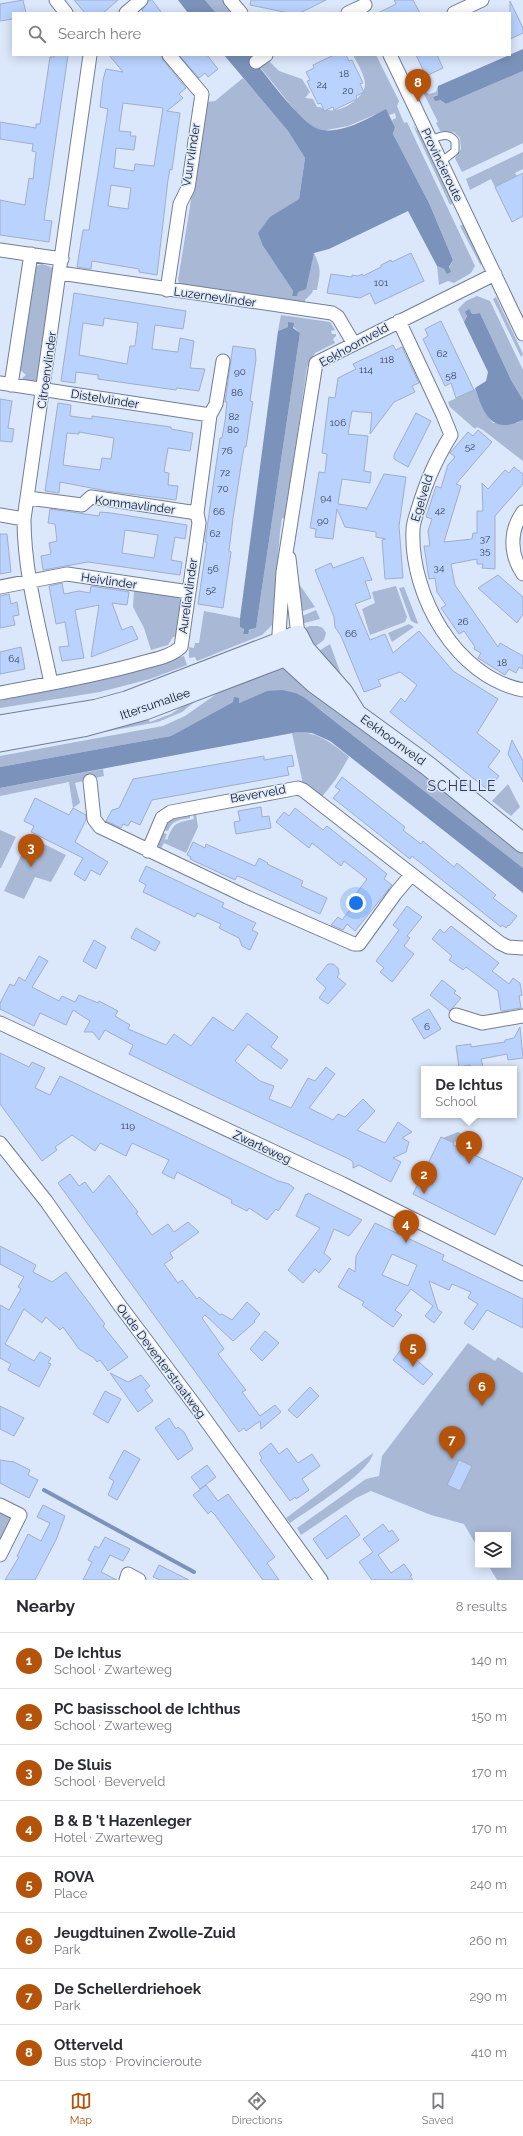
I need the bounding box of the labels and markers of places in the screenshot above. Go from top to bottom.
pin: 8 [405,69,431,102]
pin: 3 [18,834,44,867]
pin: 1 [456,1131,482,1164]
pin: 2 [411,1161,437,1194]
pin: 4 [393,1210,419,1243]
pin: 5 [400,1334,426,1367]
pin: 6 [469,1373,495,1406]
pin: 7 [439,1426,465,1459]

